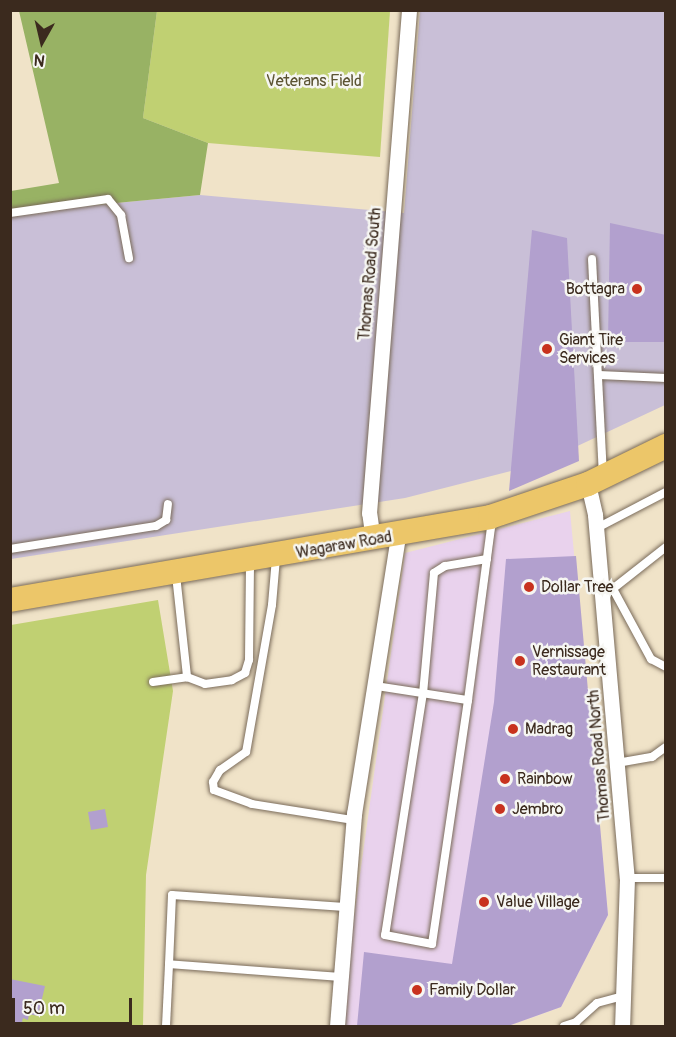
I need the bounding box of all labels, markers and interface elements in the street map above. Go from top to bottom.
north arrow [12,12,72,72]
text: N [33,49,46,70]
park label: Veterans Field [266,71,362,91]
street label: Thomas Road South [355,207,385,341]
place label: Bottagra [566,279,625,299]
marker: Bottagra [630,282,644,296]
place label: Giant Tire Services [559,330,623,368]
marker: Giant Tire Services [540,342,554,356]
street label: Wagaraw Road [294,527,394,563]
place label: Dollar Tree [541,577,613,597]
marker: Dollar Tree [522,580,536,594]
place label: Vernissage Restaurant [532,642,606,680]
marker: Vernissage Restaurant [513,654,527,668]
street label: Thomas Road North [584,689,614,823]
place label: Madrag [525,719,573,739]
marker: Madrag [506,722,520,736]
place label: Rainbow [517,769,573,789]
marker: Rainbow [498,772,512,786]
place label: Jembro [512,799,563,819]
marker: Jembro [493,802,507,816]
place label: Value Village [496,892,580,912]
marker: Value Village [477,895,491,909]
place label: Family Dollar [429,980,516,1000]
marker: Family Dollar [410,983,424,997]
scale bar [15,986,135,1024]
text: 50 m [23,997,65,1020]

